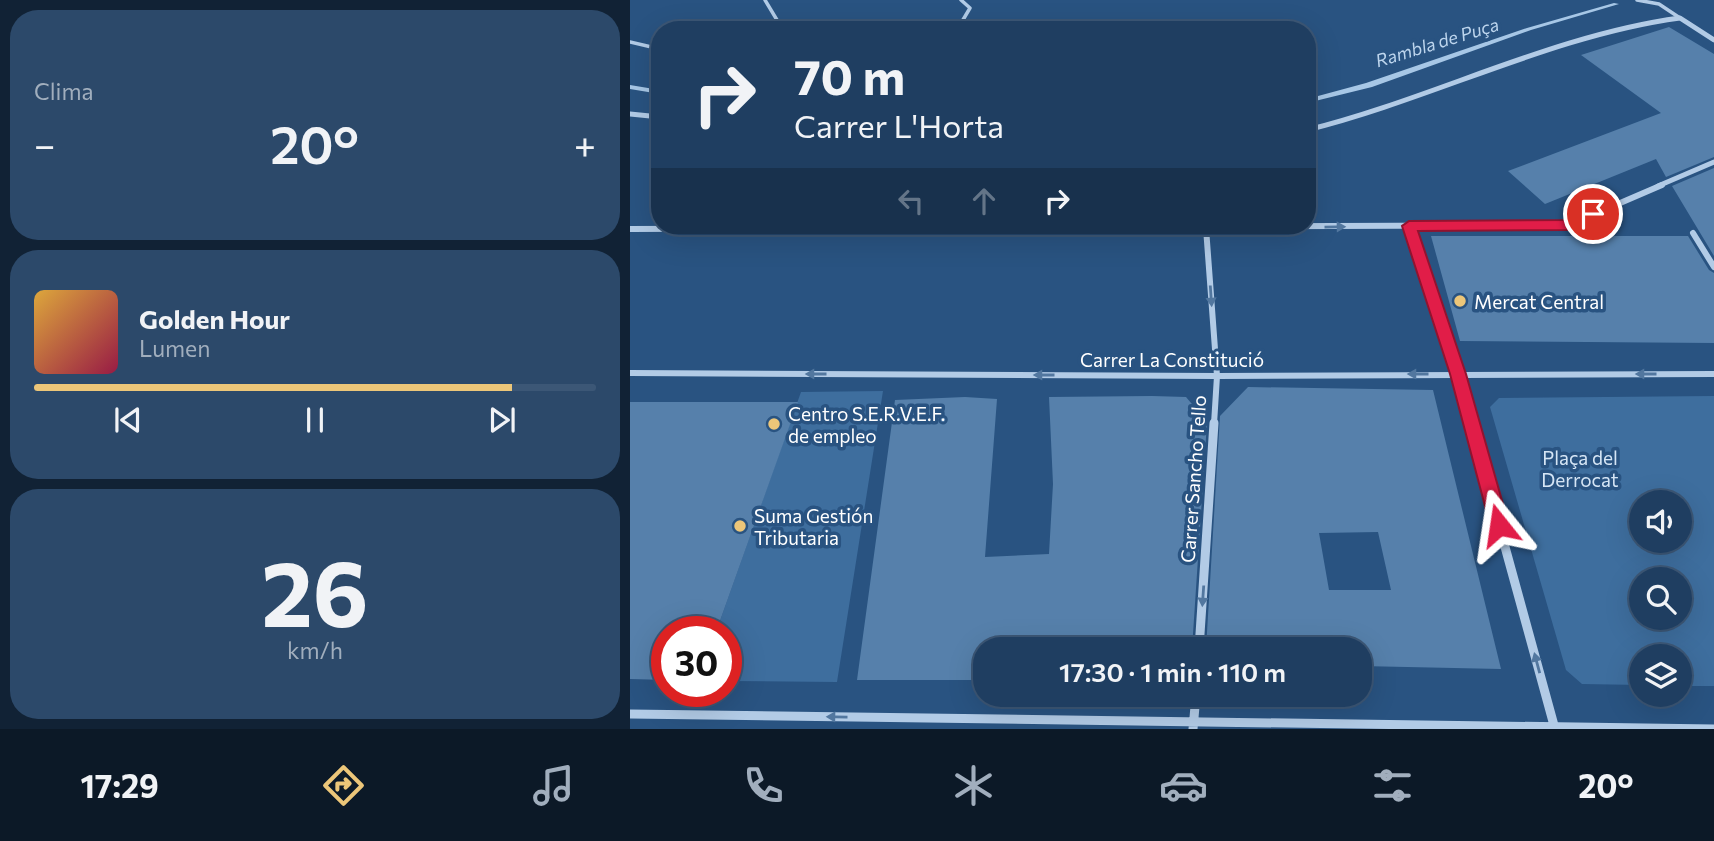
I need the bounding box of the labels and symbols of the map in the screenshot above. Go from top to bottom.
water label: Rambla de Puça [1372,13,1502,71]
pin [1563,184,1623,244]
one-way arrow [1324,221,1346,233]
one-way arrow [1206,285,1217,307]
place label: Mercat Central [1474,290,1604,313]
marker: Mercat Central [1452,293,1468,309]
street label: Carrer La Constitució [1080,348,1264,371]
one-way arrow [805,368,827,380]
one-way arrow [1407,368,1429,380]
one-way arrow [1635,368,1657,380]
one-way arrow [1033,369,1055,381]
street label: Carrer Sancho Tello [1176,394,1210,564]
place label: Centro S.E.R.V.E.F. de empleo [788,402,945,447]
marker: Centro S.E.R.V.E.F. de empleo [766,416,782,432]
park label: Plaça del Derrocat [1541,446,1619,491]
position arrow [1462,488,1536,562]
place label: Suma Gestión Tributaria [754,504,873,549]
marker: Suma Gestión Tributaria [732,518,748,534]
one-way arrow [1197,586,1208,608]
speed limit sign: 30 [651,616,742,707]
one-way arrow [1531,652,1542,674]
one-way arrow [826,711,848,722]

